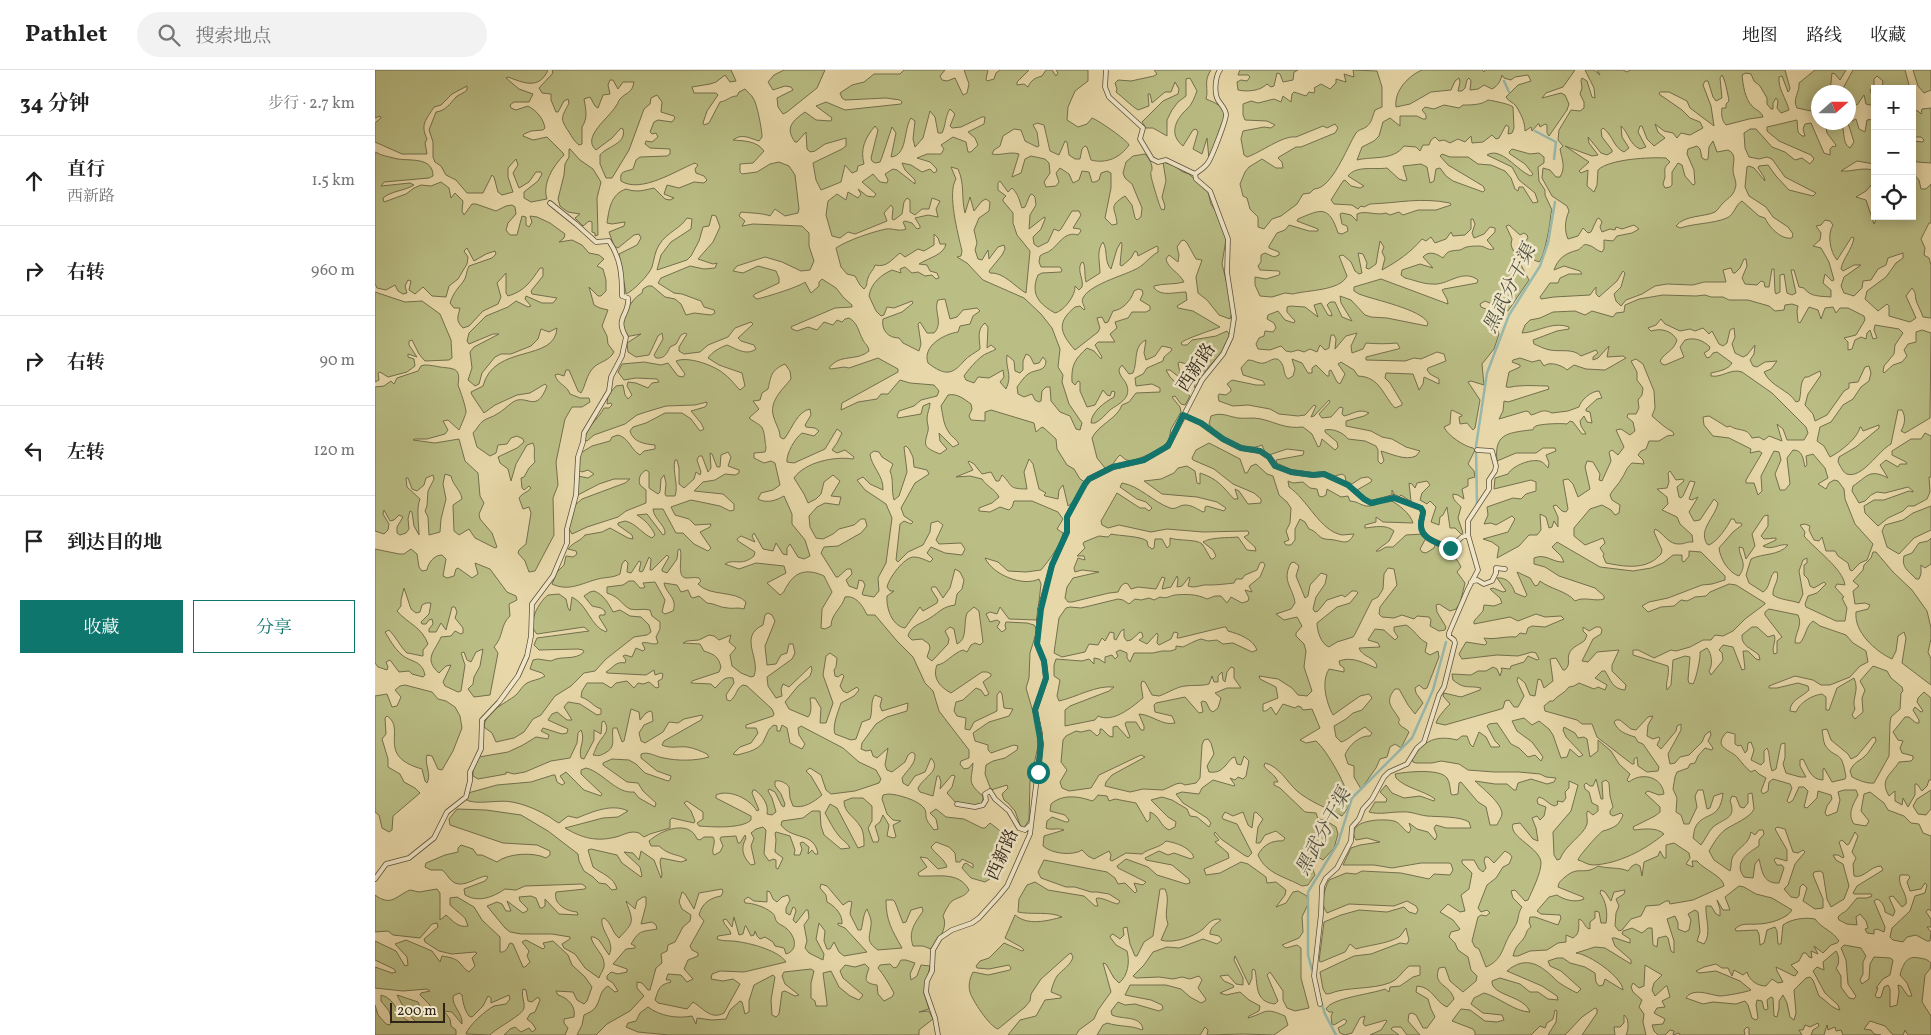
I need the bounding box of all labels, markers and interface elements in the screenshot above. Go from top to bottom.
search box [137,12,487,57]
text: Pathlet [25,18,107,52]
icon: search [155,21,183,49]
text: 搜索地点 [195,24,271,50]
text: 地图 [1742,24,1778,49]
text: 路线 [1806,24,1842,49]
text: 收藏 [1870,24,1906,49]
north arrow [1811,85,1856,130]
map controls [1871,85,1916,220]
button: + [1871,85,1916,130]
text: 34 分钟 [20,90,90,119]
text: 步行 · 2.7 km [268,93,355,115]
button: − [1871,130,1916,175]
text: 直行 [67,157,105,183]
icon: ahead [20,167,48,195]
text: 1.5 km [312,170,355,192]
button: locate [1871,175,1916,220]
text: 西新路 [67,186,115,208]
water label: 黑武分干渠 [1477,238,1544,337]
icon: right [20,257,48,285]
text: 右转 [67,260,105,286]
text: 960 m [311,260,355,282]
street label: 西新路 [1172,339,1222,397]
icon: right [20,347,48,375]
text: 右转 [67,350,105,376]
text: 90 m [319,350,355,372]
icon: left [20,437,48,465]
text: 左转 [67,440,105,466]
text: 120 m [313,440,355,462]
icon: arrive [20,527,48,555]
text: 到达目的地 [67,530,162,556]
route end [1439,537,1462,560]
button: 收藏 [20,600,183,653]
button: 分享 [193,600,355,653]
route start [1027,761,1050,784]
water label: 黑武分干渠 [1290,781,1359,880]
street label: 西新路 [981,825,1025,885]
scale bar [390,1000,445,1023]
text: 200 m [397,1002,437,1021]

